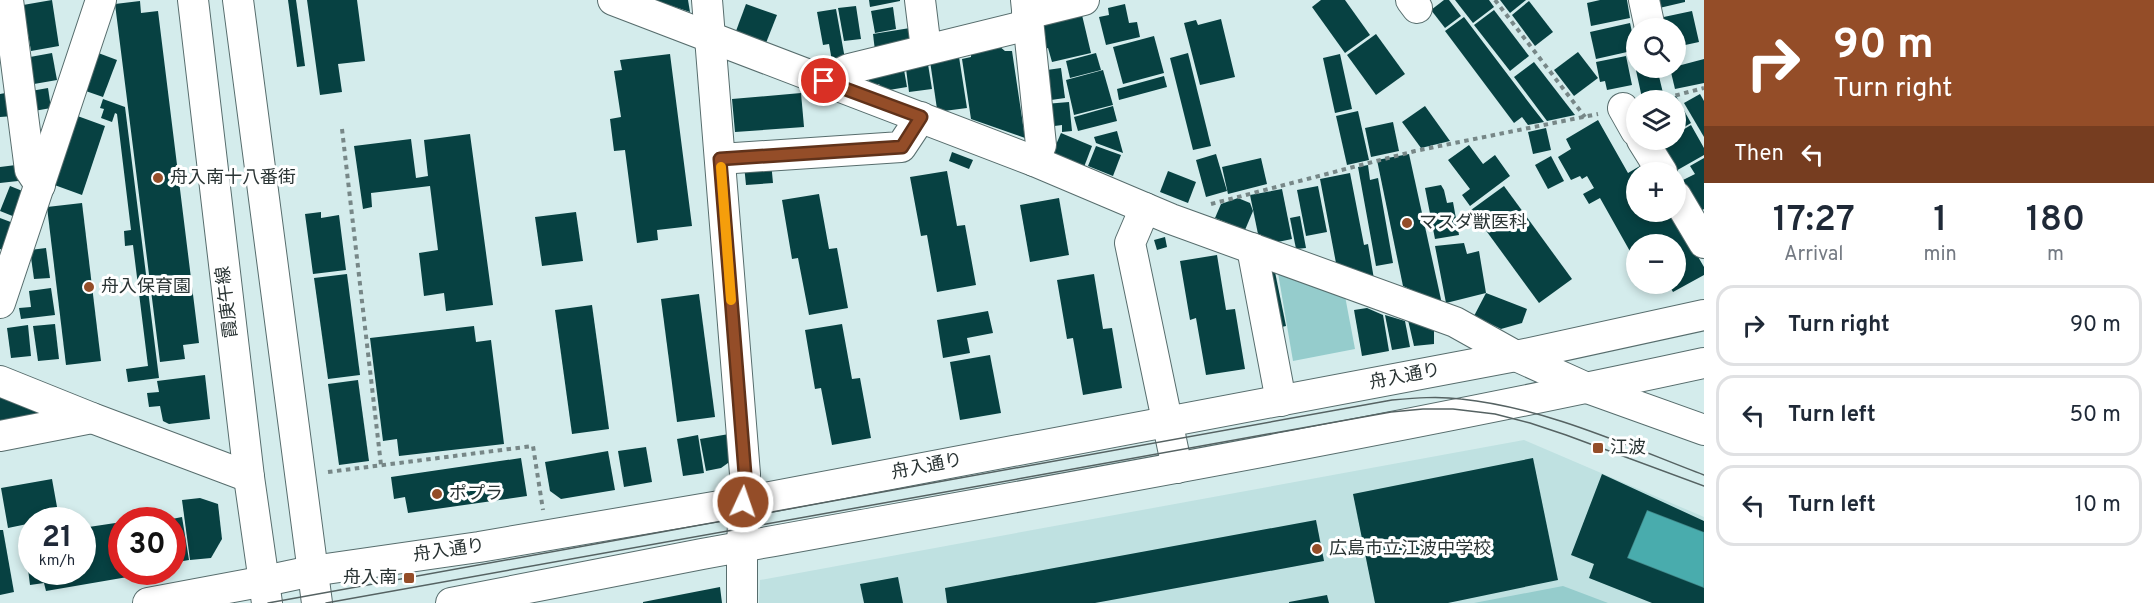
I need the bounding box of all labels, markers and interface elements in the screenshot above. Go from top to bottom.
map controls [1626,18,1686,294]
button: search [1626,18,1686,78]
text: 90 m [1833,20,1934,73]
icon: right [1734,24,1812,102]
pin [798,55,849,106]
icon: arrive [807,64,840,97]
text: Turn right [1833,72,1952,106]
button: layers [1626,90,1686,150]
icon: left [1796,138,1829,171]
text: Then [1734,141,1784,168]
button: + [1626,162,1686,222]
place label: 舟入南十八番街 [170,167,296,190]
marker: 舟入南十八番街 [151,171,165,185]
text: 17:27 [1773,198,1855,244]
text: 1 [1933,198,1947,244]
text: 180 [2026,198,2085,244]
place label: マスダ獣医科 [1419,212,1527,235]
marker: マスダ獣医科 [1400,216,1414,230]
button: − [1626,234,1686,294]
text: Arrival [1784,242,1844,268]
text: min [1924,242,1957,268]
text: m [2047,242,2064,268]
street label: 霞庚午線 [212,265,244,339]
place label: 舟入保育園 [101,276,191,299]
marker: 舟入保育園 [82,280,96,294]
icon: right [1737,309,1770,342]
text: Turn right [1788,312,1890,339]
text: 90 m [2070,312,2121,339]
street label: 舟入通り [1367,359,1443,395]
icon: left [1737,399,1770,432]
text: Turn left [1788,402,1876,429]
text: 50 m [2069,402,2121,429]
place label: 江波 [1610,437,1646,460]
marker: 江波 [1591,441,1605,455]
street label: 舟入通り [889,449,965,485]
position arrow [711,470,775,534]
place label: ポプラ [449,483,503,506]
marker: ポプラ [430,487,444,501]
icon: left [1737,489,1770,522]
text: Turn left [1788,492,1876,519]
text: 10 m [2075,492,2121,519]
speed limit sign: 30 [108,507,186,585]
text: 21 [42,520,72,557]
street label: 舟入通り [412,535,486,567]
place label: 広島市立江波中学校 [1329,538,1491,561]
marker: 広島市立江波中学校 [1310,542,1324,556]
text: km/h [39,552,75,571]
place label: 舟入南 [343,567,397,590]
marker: 舟入南 [402,571,416,585]

